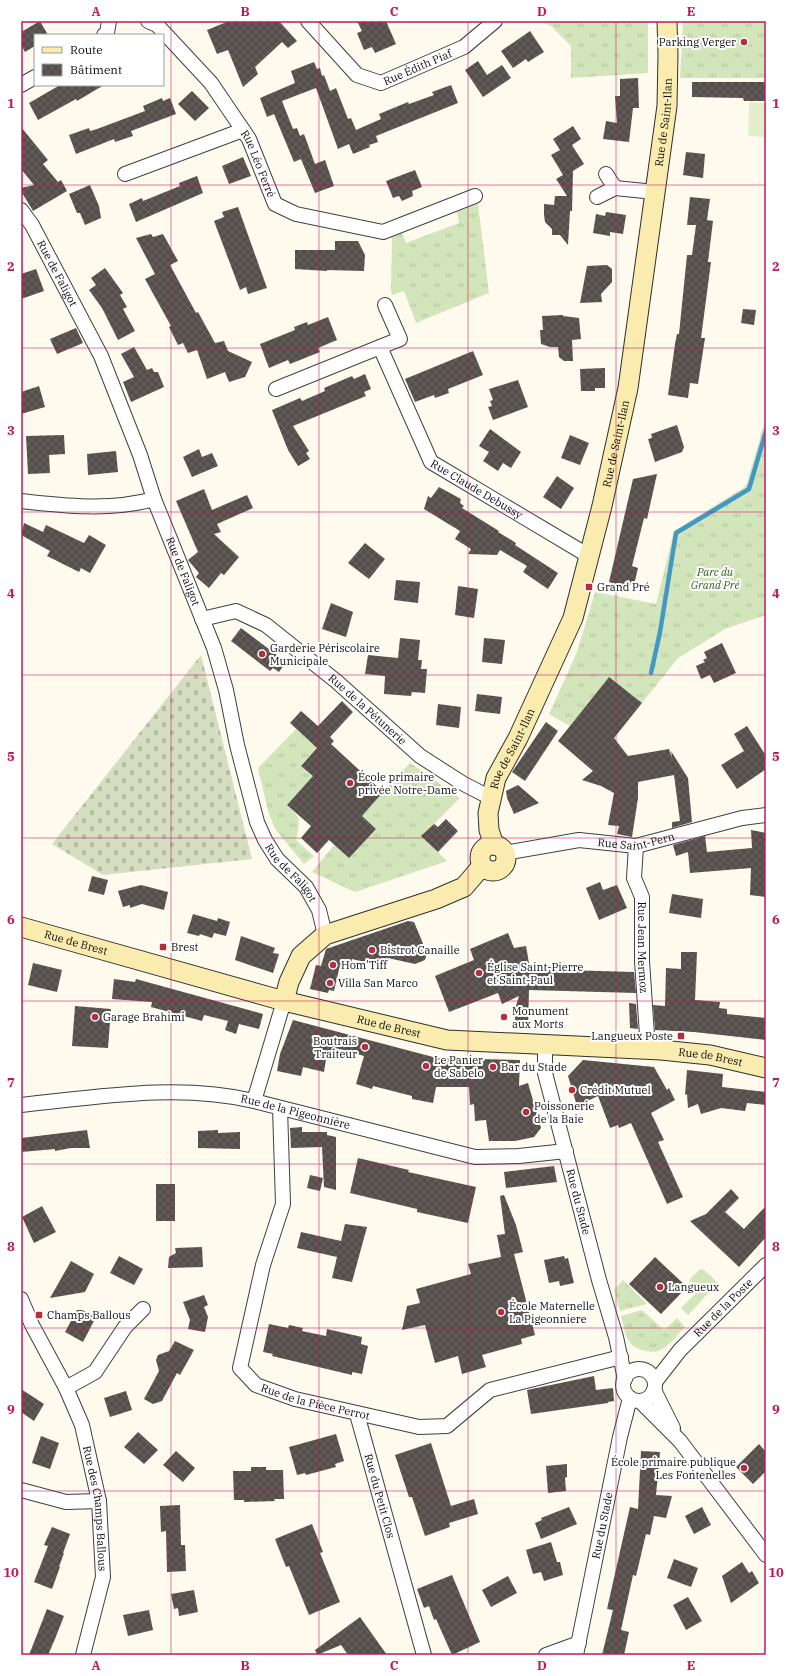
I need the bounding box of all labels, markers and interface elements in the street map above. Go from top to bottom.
text: A [91,3,101,20]
text: B [240,3,250,20]
text: C [390,3,399,20]
text: D [537,3,547,20]
text: E [687,3,695,20]
legend [34,34,164,86]
place label: Parking Verger [659,35,736,49]
marker: Parking Verger [739,37,749,47]
text: Route [70,42,103,57]
street label: Rue Édith Piaf [381,46,455,88]
text: Bâtiment [70,62,122,77]
street label: Rue de Saint-Ilan [652,78,675,167]
text: 1 [7,95,15,112]
text: 1 [772,95,780,112]
street label: Rue Léo Ferré [238,127,279,199]
street label: Rue de Faligot [34,238,81,309]
text: 2 [7,258,15,275]
text: 2 [772,258,780,275]
street label: Rue de Saint-Ilan [599,399,632,489]
text: 3 [7,422,15,439]
text: 3 [772,422,780,439]
street label: Rue Claude Debussy [428,456,525,522]
street label: Rue de Faligot [163,535,203,608]
park label: Parc du Grand Pré [691,565,740,592]
place label: Grand Pré [597,580,650,594]
marker: Grand Pré [584,582,594,592]
text: 4 [7,585,15,602]
text: 4 [772,585,780,602]
place label: Garderie Périscolaire Municipale [270,641,380,668]
marker: Garderie Périscolaire Municipale [257,649,267,659]
street label: Rue de la Pétunerie [326,671,410,748]
street label: Rue de Saint-Ilan [487,706,538,790]
text: 5 [7,748,15,765]
text: 5 [772,748,780,765]
place label: École primaire privée Notre-Dame [358,770,457,797]
marker: École primaire privée Notre-Dame [345,778,355,788]
street label: Rue Saint-Pern [597,829,676,853]
street label: Rue de Faligot [262,841,320,904]
street label: Rue Jean Mermoz [635,901,651,994]
text: 6 [7,911,15,928]
text: 6 [772,911,780,928]
street label: Rue de Brest [43,927,109,958]
place label: Brest [171,940,198,954]
marker: Brest [158,942,168,952]
place label: Bistrot Canaille [380,943,460,957]
marker: Bistrot Canaille [367,945,377,955]
place label: Hom'Tiff [341,958,388,972]
marker: Hom'Tiff [328,960,338,970]
place label: Église Saint-Pierre et Saint-Paul [487,960,583,987]
marker: Église Saint-Pierre et Saint-Paul [474,968,484,978]
place label: Villa San Marco [338,976,418,990]
marker: Villa San Marco [325,978,335,988]
place label: Monument aux Morts [512,1004,569,1031]
place label: Garage Brahimi [103,1010,185,1024]
marker: Garage Brahimi [90,1012,100,1022]
street label: Rue de Brest [356,1012,422,1040]
marker: Monument aux Morts [499,1012,509,1022]
place label: Langueux Poste [591,1029,673,1043]
marker: Langueux Poste [676,1031,686,1041]
place label: Boutrais Traiteur [313,1034,357,1061]
marker: Boutrais Traiteur [360,1042,370,1052]
street label: Rue de Brest [678,1045,744,1069]
place label: Le Panier de Sabelo [434,1053,484,1080]
place label: Bar du Stade [501,1060,567,1074]
marker: Le Panier de Sabelo [421,1061,431,1071]
marker: Bar du Stade [488,1062,498,1072]
text: 7 [7,1074,15,1091]
text: 7 [772,1074,780,1091]
place label: Crédit Mutuel [580,1083,651,1097]
marker: Crédit Mutuel [567,1085,577,1095]
street label: Rue de la Pigeonnière [239,1091,352,1132]
place label: Poissonerie de la Baie [534,1099,594,1126]
marker: Poissonerie de la Baie [521,1107,531,1117]
street label: Rue du Stade [563,1167,594,1236]
text: 8 [7,1238,15,1255]
text: 8 [772,1238,780,1255]
street label: Rue de la Poste [690,1275,756,1340]
place label: Langueux [668,1280,719,1294]
marker: Langueux [655,1282,665,1292]
place label: École Maternelle La Pigeonniere [509,1299,595,1326]
marker: École Maternelle La Pigeonniere [496,1307,506,1317]
place label: Champs Ballous [47,1308,131,1322]
marker: Champs Ballous [34,1310,44,1320]
street label: Rue de la Pièce Perrot [259,1380,371,1423]
text: 9 [7,1401,15,1418]
text: 9 [772,1401,780,1418]
street label: Rue des Champs Ballous [80,1444,110,1572]
street label: Rue du Petit Clos [361,1452,398,1540]
place label: École primaire publique Les Fontenelles [611,1455,736,1482]
marker: École primaire publique Les Fontenelles [739,1463,749,1473]
street label: Rue du Stade [589,1491,616,1560]
text: 10 [3,1564,19,1581]
text: 10 [768,1564,784,1581]
text: A [91,1657,101,1674]
text: B [240,1657,250,1674]
text: C [390,1657,399,1674]
text: D [537,1657,547,1674]
text: E [687,1657,695,1674]

